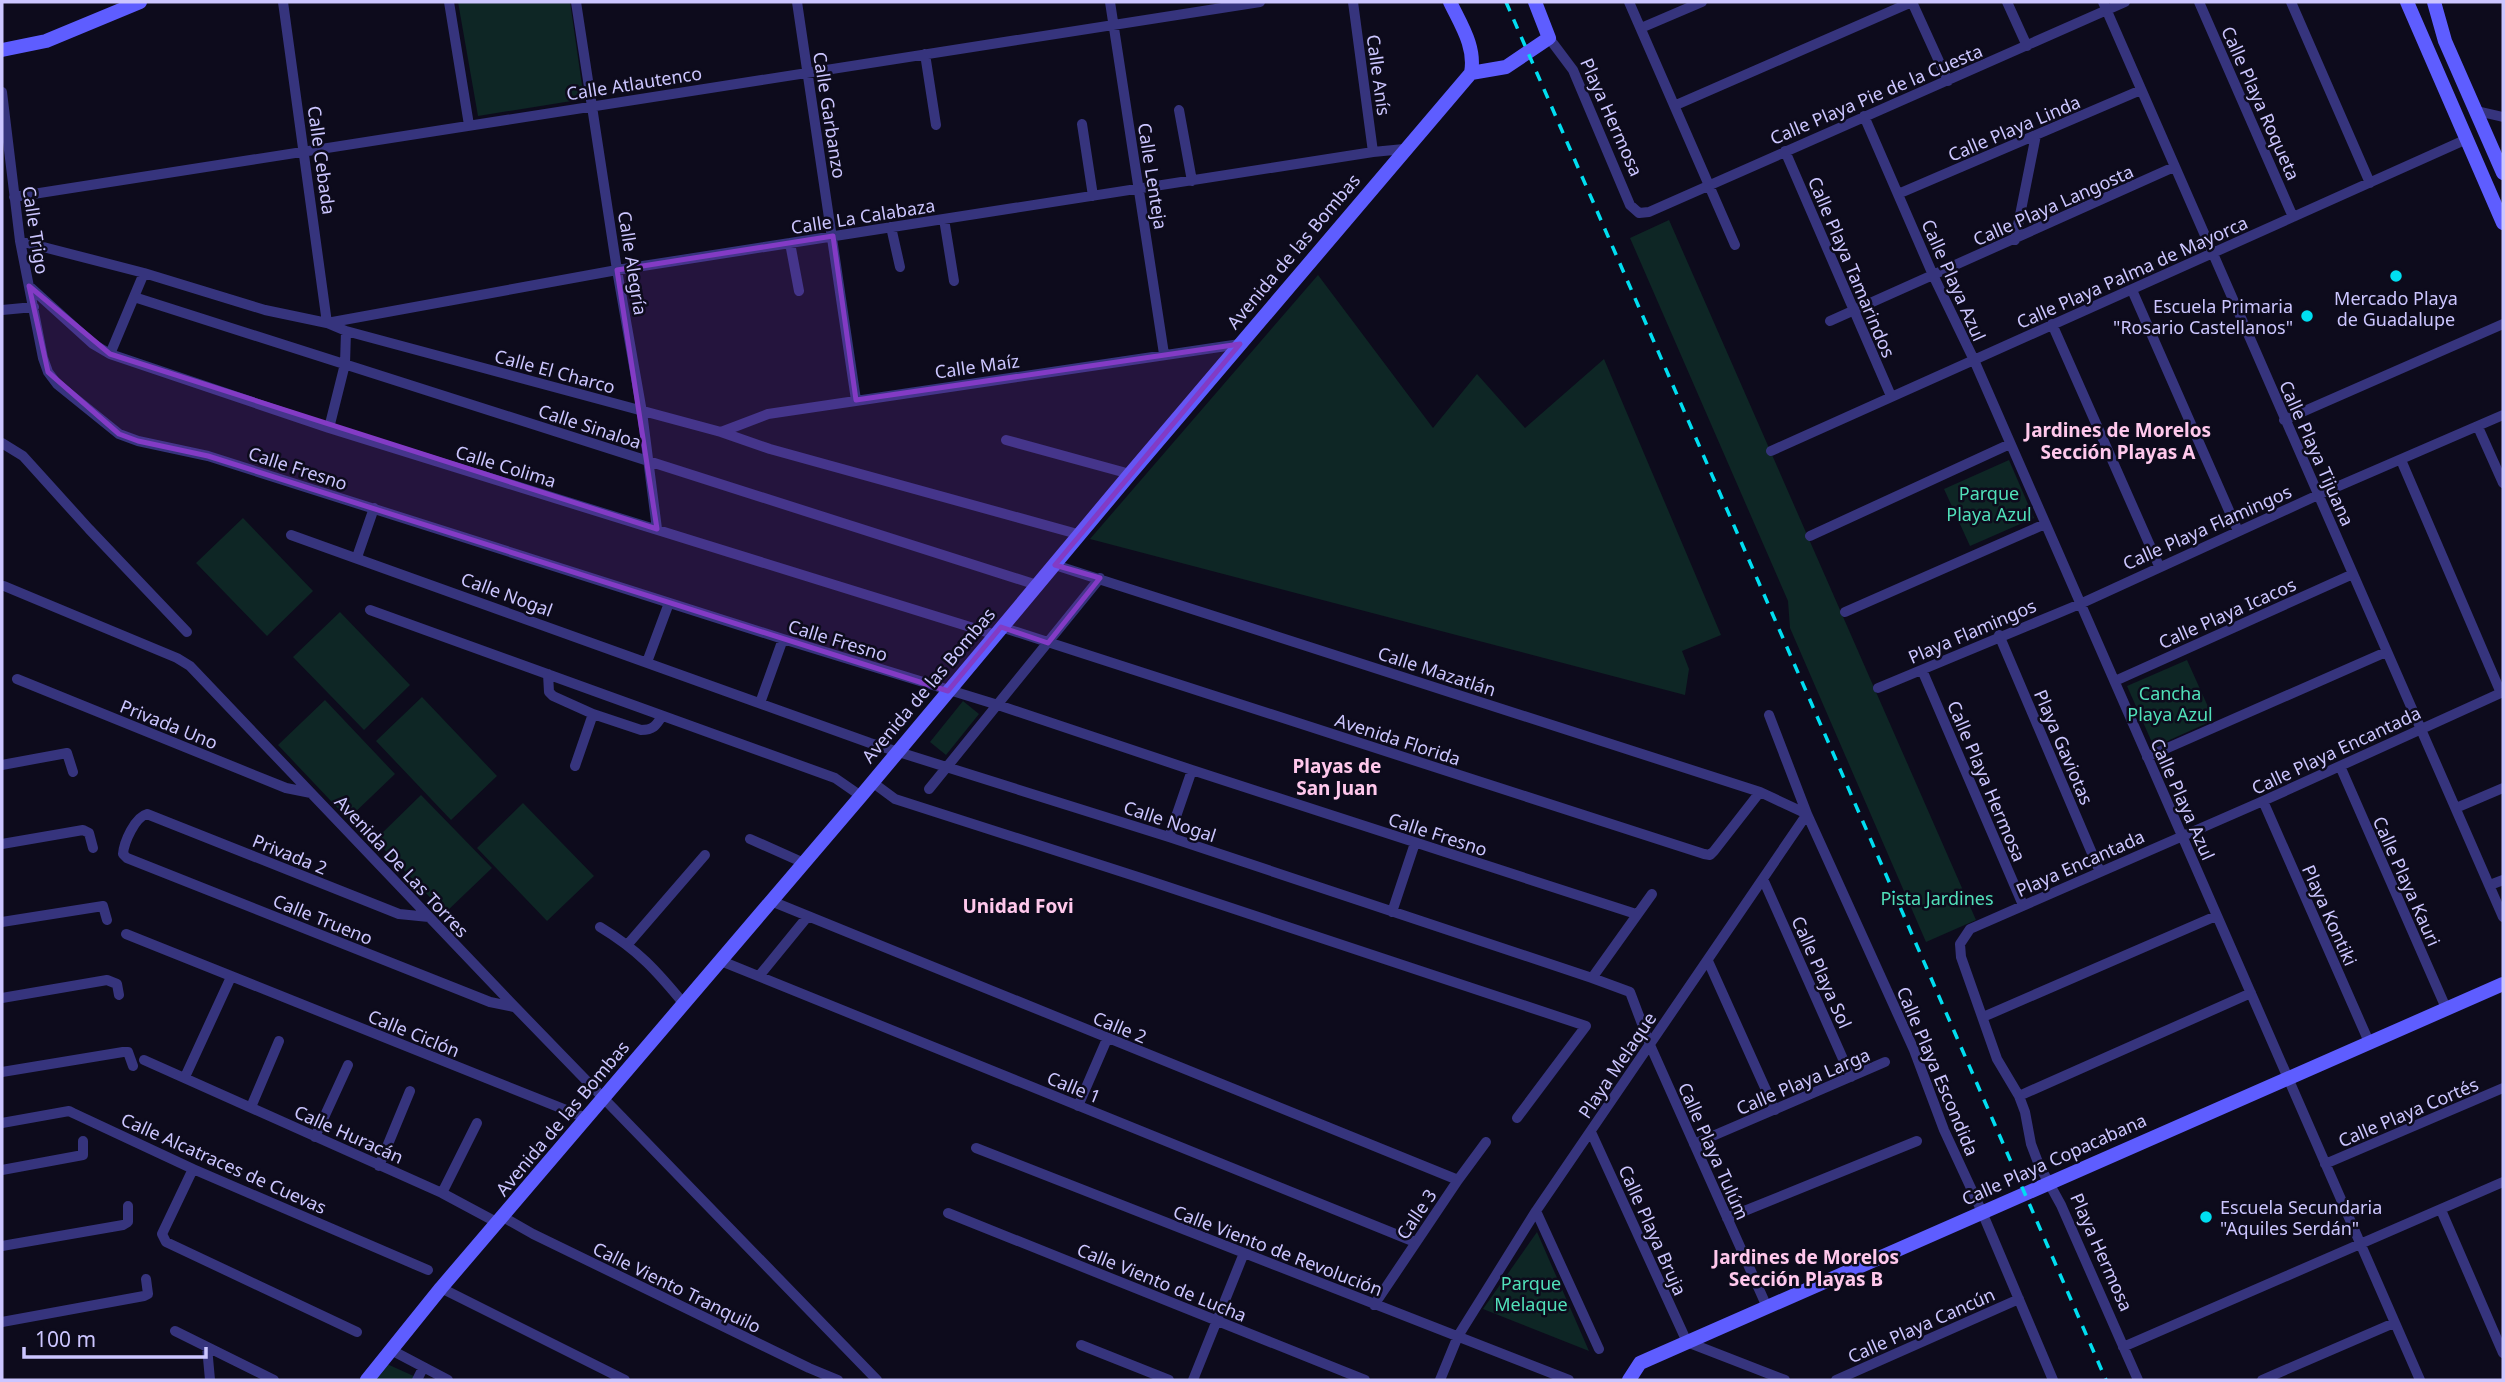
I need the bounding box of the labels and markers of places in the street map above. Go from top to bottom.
marker: Mercado Playa de Guadalupe [2388,268,2404,284]
place label: Mercado Playa de Guadalupe [2334,286,2458,331]
place label: Escuela Primaria "Rosario Castellanos" [2113,294,2293,339]
marker: Escuela Primaria "Rosario Castellanos" [2299,308,2315,324]
place label: Escuela Secundaria "Aquiles Serdán" [2220,1195,2382,1240]
marker: Escuela Secundaria "Aquiles Serdán" [2198,1209,2214,1225]

